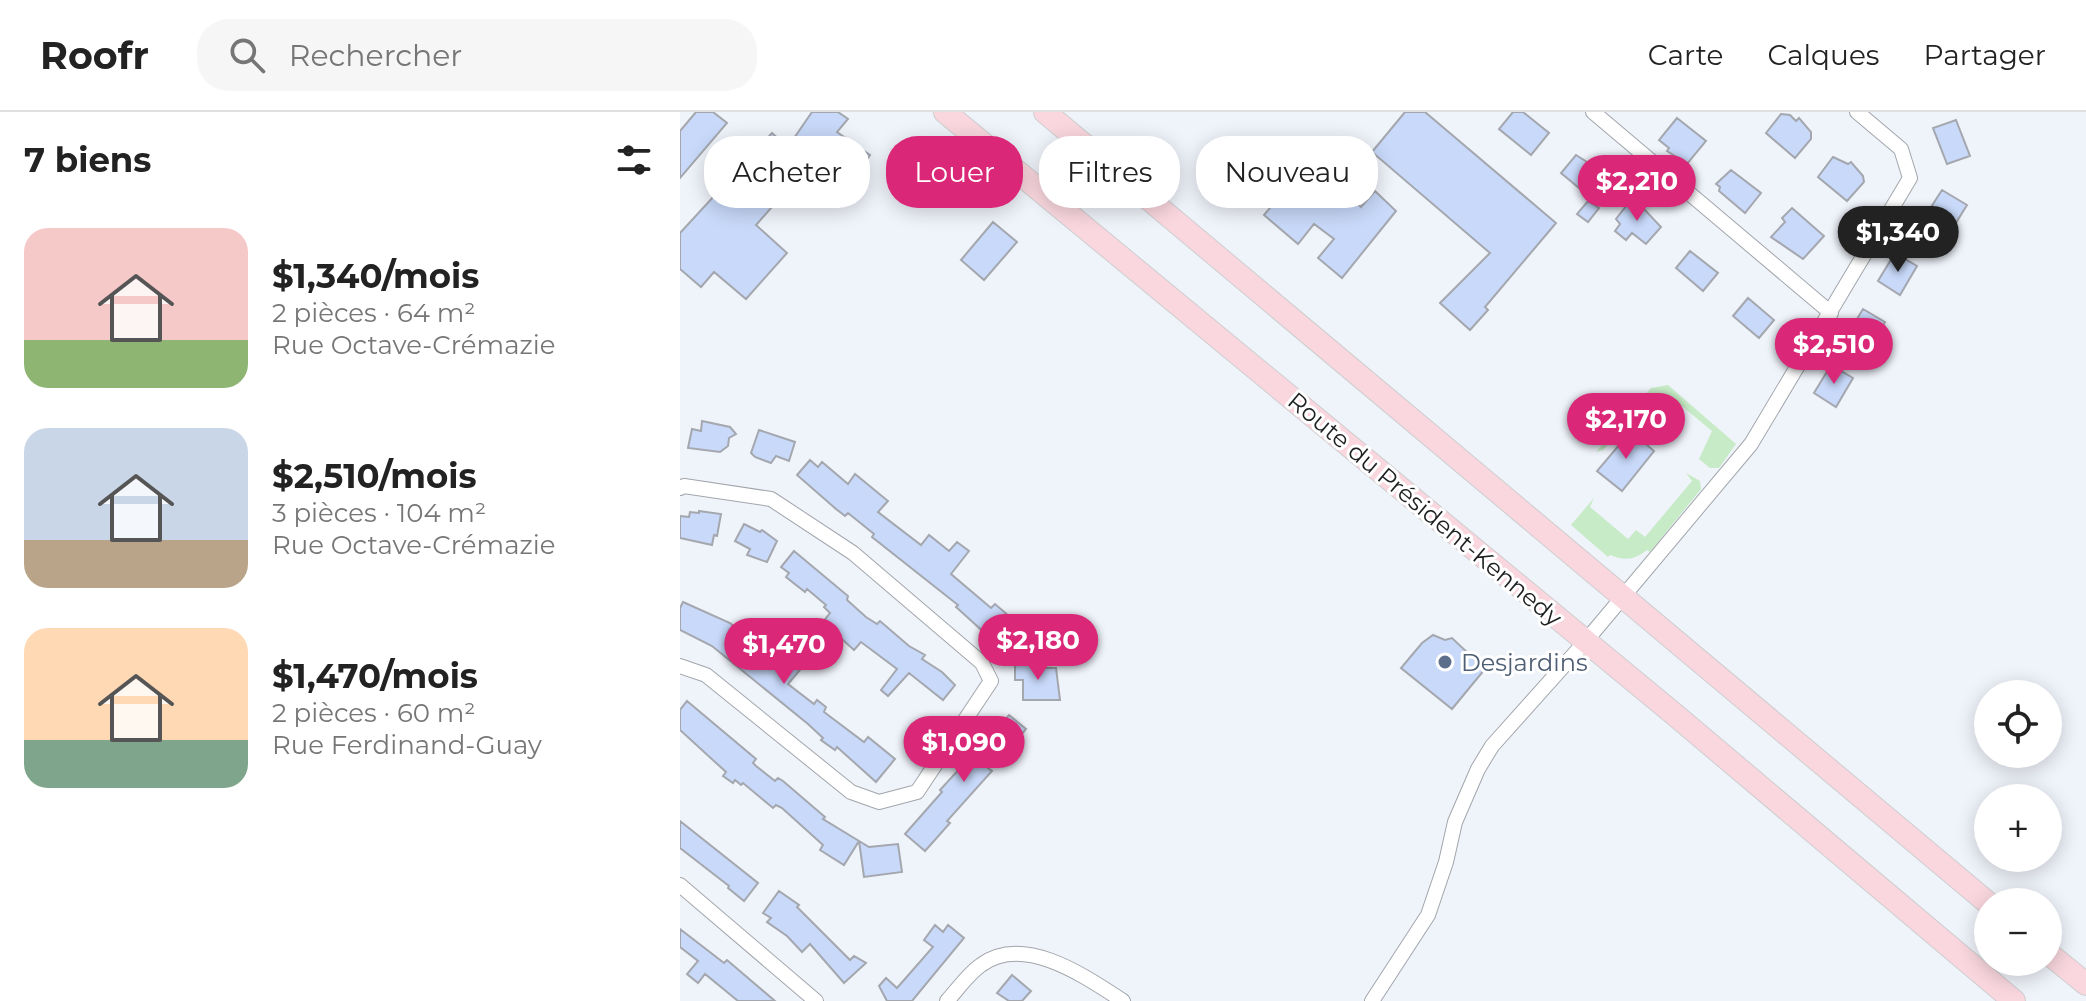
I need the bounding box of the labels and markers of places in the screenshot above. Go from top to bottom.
pin: $2,210 [1572,155,1702,223]
pin: $1,340 [1833,206,1963,274]
pin: $2,510 [1769,318,1899,386]
pin: $2,170 [1561,393,1691,461]
pin: $2,180 [973,614,1103,682]
pin: $1,470 [719,618,849,686]
place label: Desjardins [1461,648,1588,677]
marker: Desjardins [1436,653,1454,671]
pin: $1,090 [899,716,1029,784]

